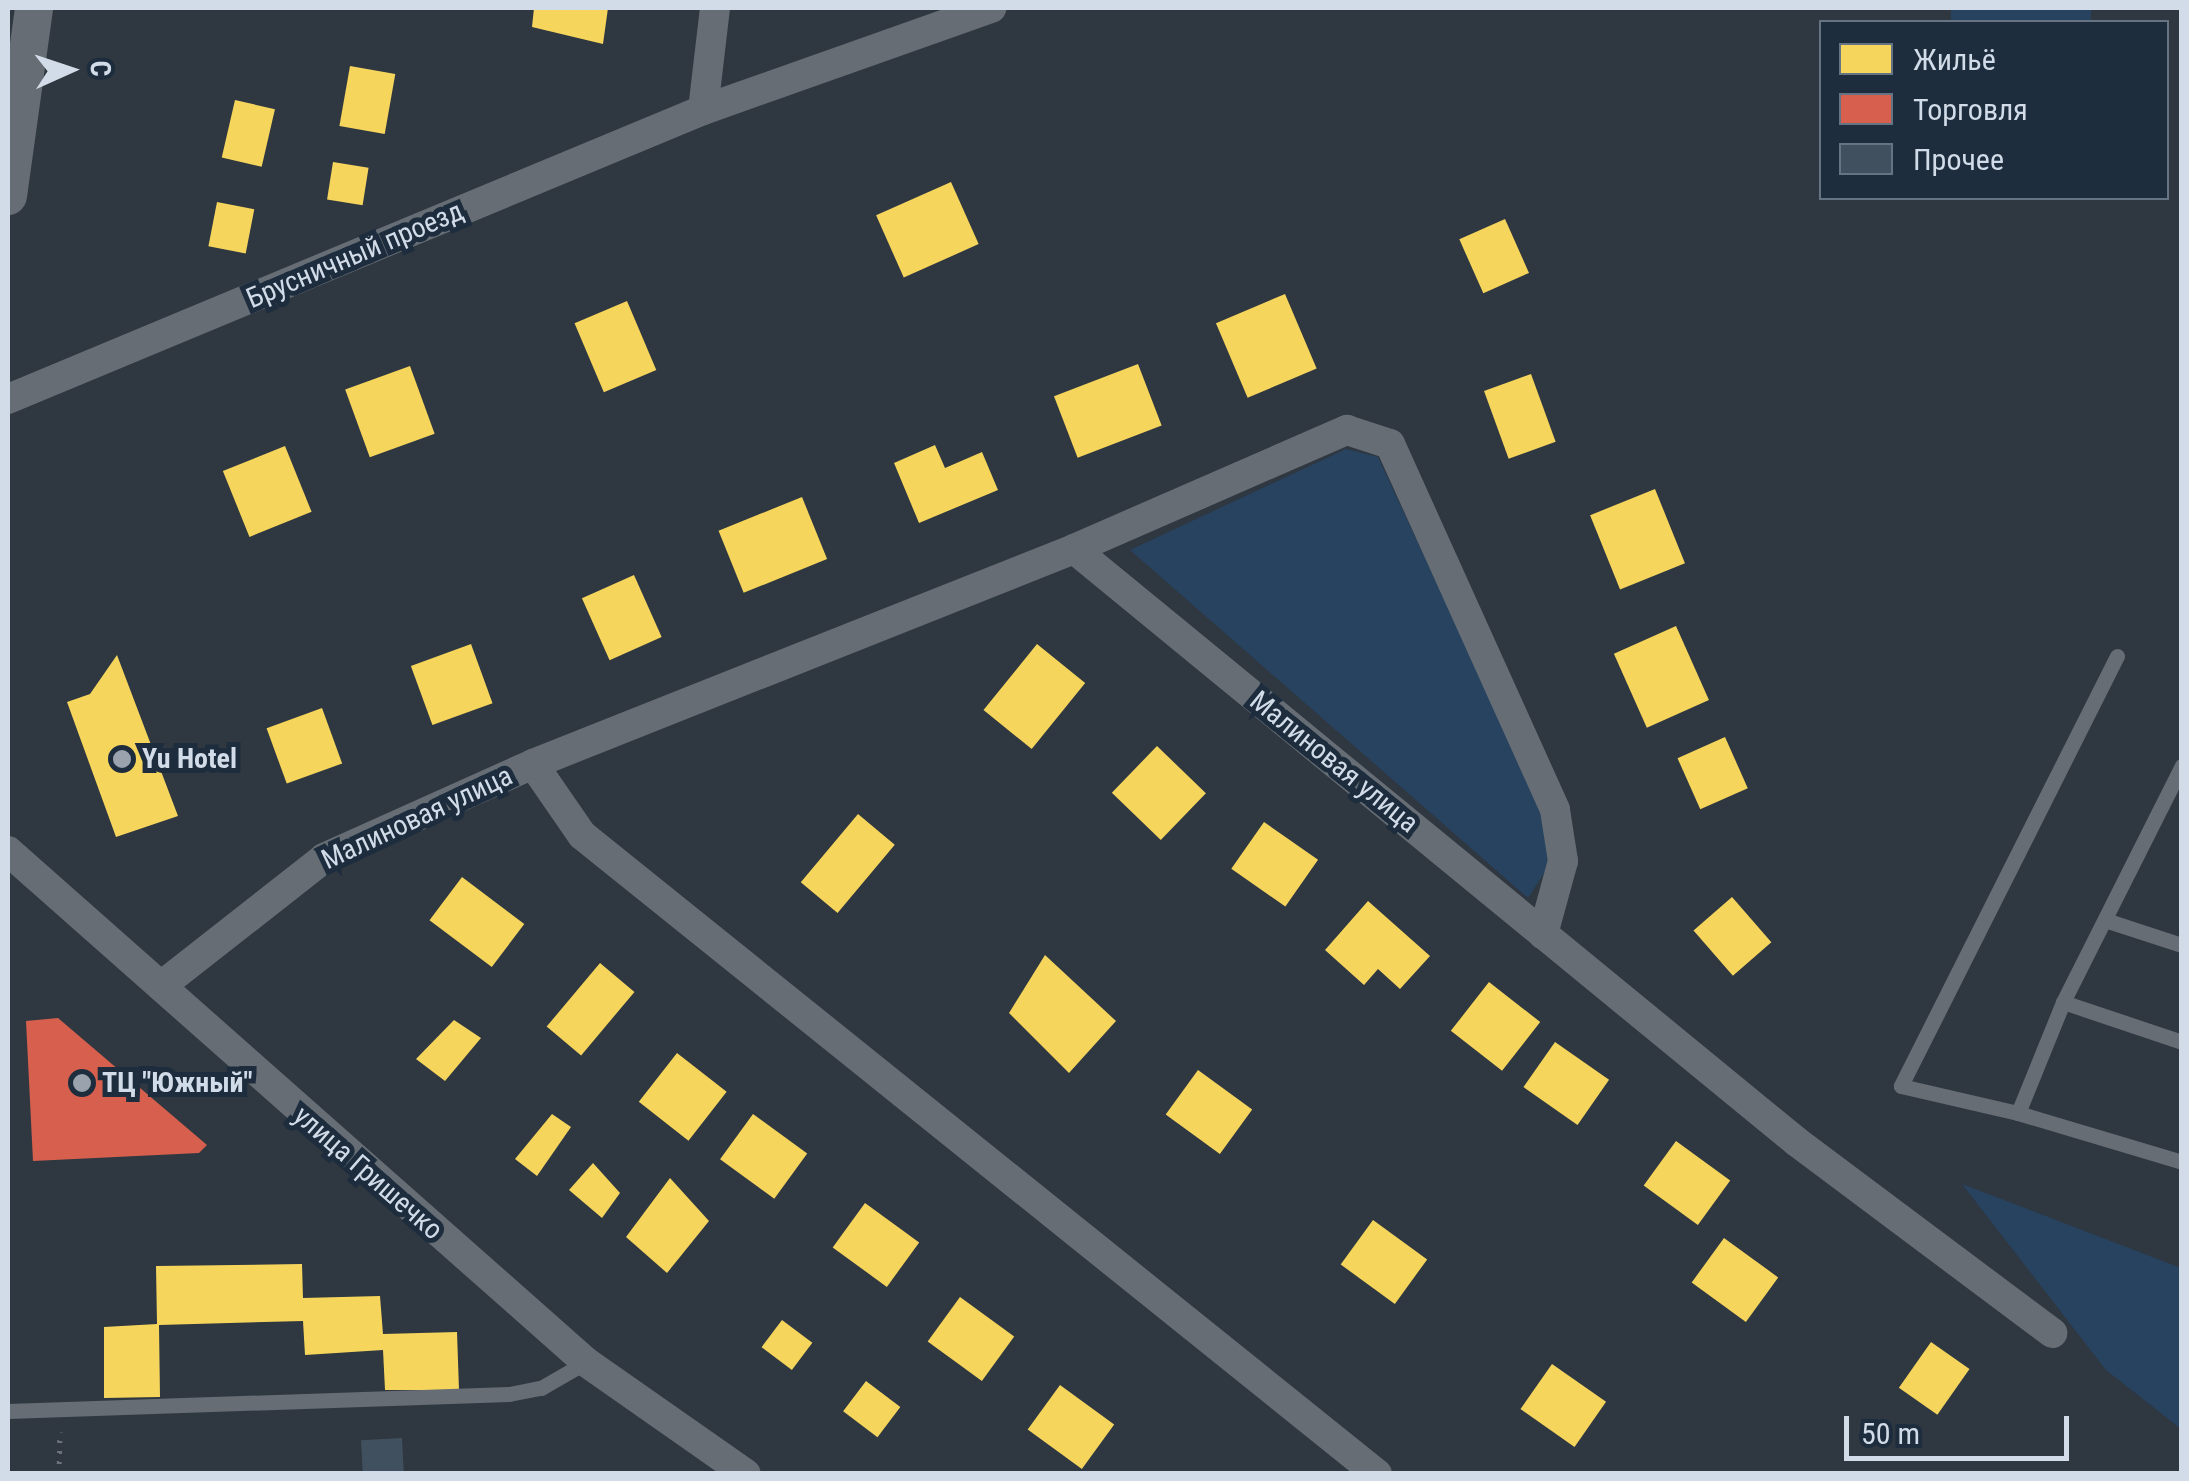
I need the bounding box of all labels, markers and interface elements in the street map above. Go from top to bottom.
north arrow [20,20,120,120]
legend [1819,20,2169,200]
text: Жильё [1913,42,1996,77]
text: С [84,60,117,77]
text: Торговля [1913,92,2028,127]
text: Прочее [1913,142,2004,177]
street label: Брусничный проезд [242,194,468,316]
street label: Малиновая улица [1243,684,1425,840]
place label: Yu Hotel [142,742,237,776]
marker: Yu Hotel [111,748,133,770]
street label: Малиновая улица [316,759,518,877]
place label: ТЦ "Южный" [102,1066,253,1100]
marker: ТЦ "Южный" [71,1072,93,1094]
street label: улица Гришечко [287,1099,449,1247]
scale bar [1849,1396,2074,1458]
text: 50 m [1861,1416,1920,1451]

